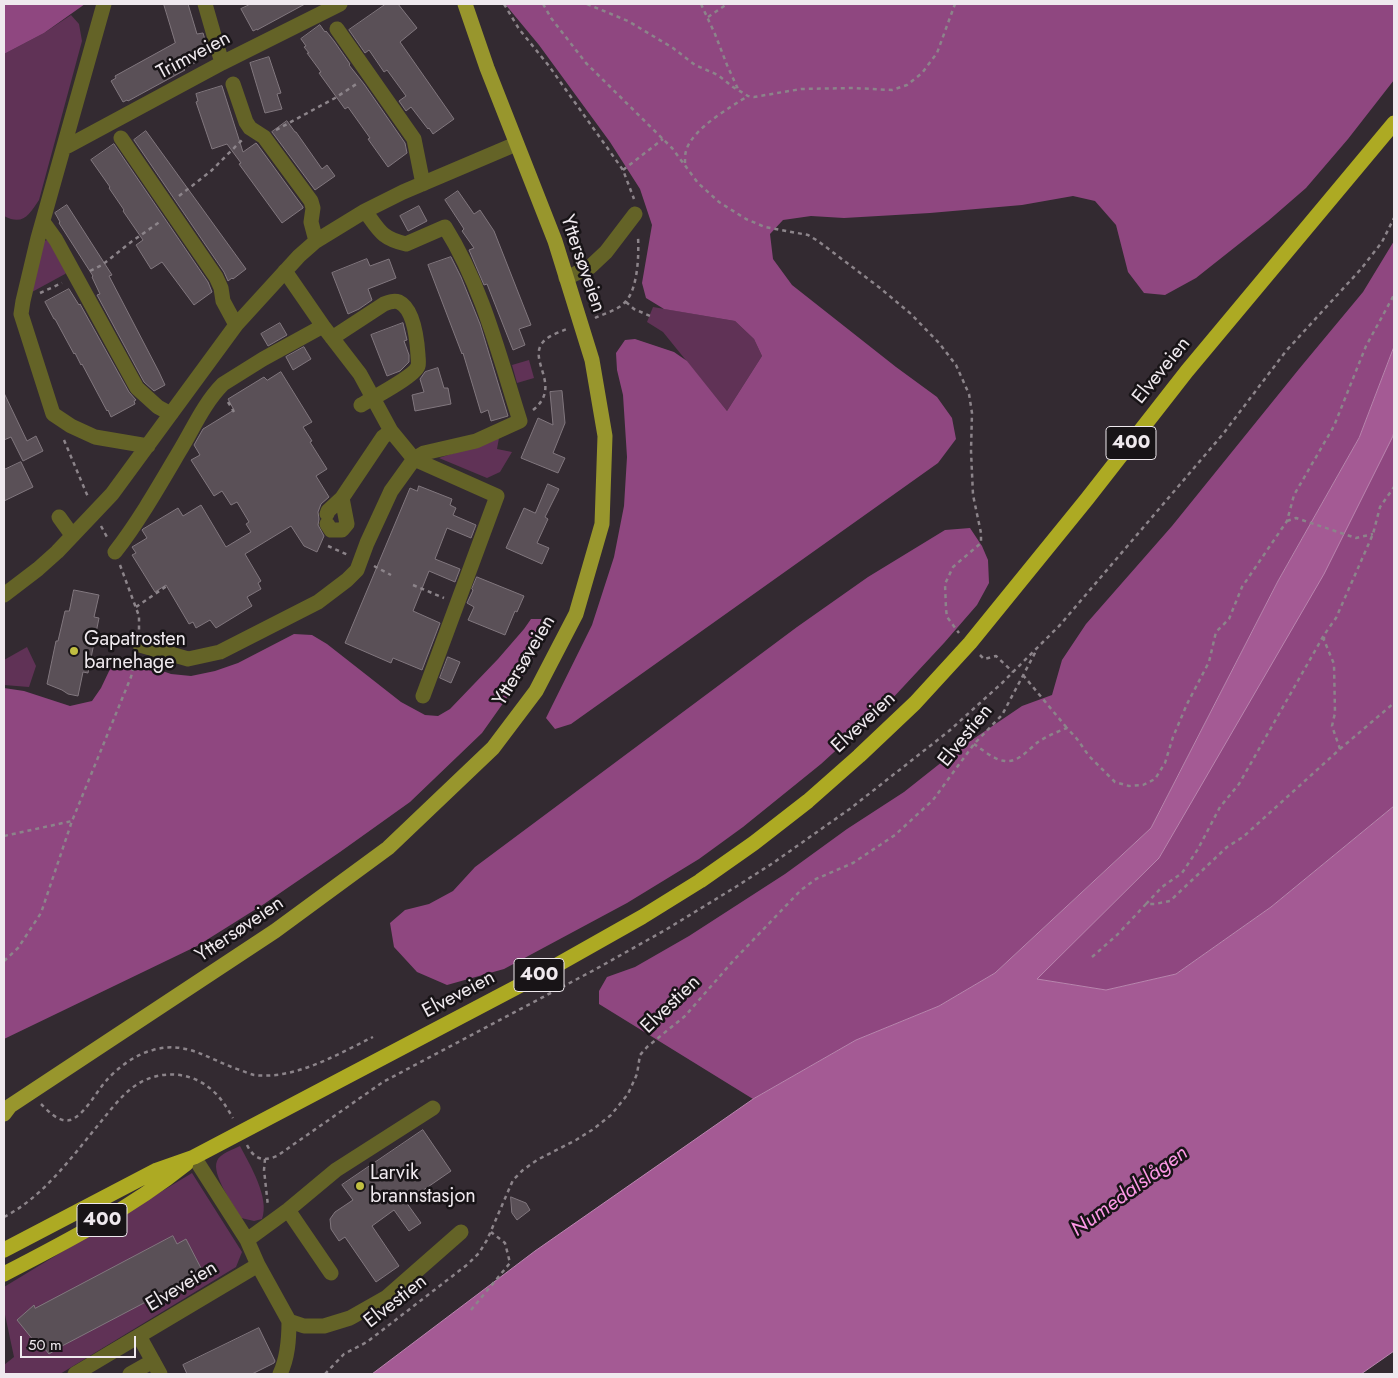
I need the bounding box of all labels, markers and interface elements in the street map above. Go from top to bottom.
street label: Trimveien [153,27,235,85]
street label: Yttersøveien [554,212,610,316]
street label: Elveveien [1128,333,1196,409]
road number: 400 [1106,426,1156,459]
street label: Yttersøveien [489,611,561,711]
place label: Gapatrosten barnehage [84,628,186,675]
marker: Gapatrosten barnehage [68,645,80,657]
street label: Elveveien [827,687,901,759]
street label: Elvestien [934,700,998,772]
street label: Yttersøveien [191,892,289,968]
road number: 400 [514,958,564,992]
street label: Elveveien [419,966,499,1024]
street label: Elvestien [636,971,706,1039]
water label: Numedalslågen [1067,1141,1193,1243]
place label: Larvik brannstasjon [370,1162,476,1209]
marker: Larvik brannstasjon [354,1180,366,1192]
road number: 400 [77,1204,127,1236]
street label: Elveveien [142,1256,222,1318]
street label: Elvestien [360,1270,432,1334]
scale bar [22,1326,139,1358]
text: 50 m [28,1334,62,1356]

